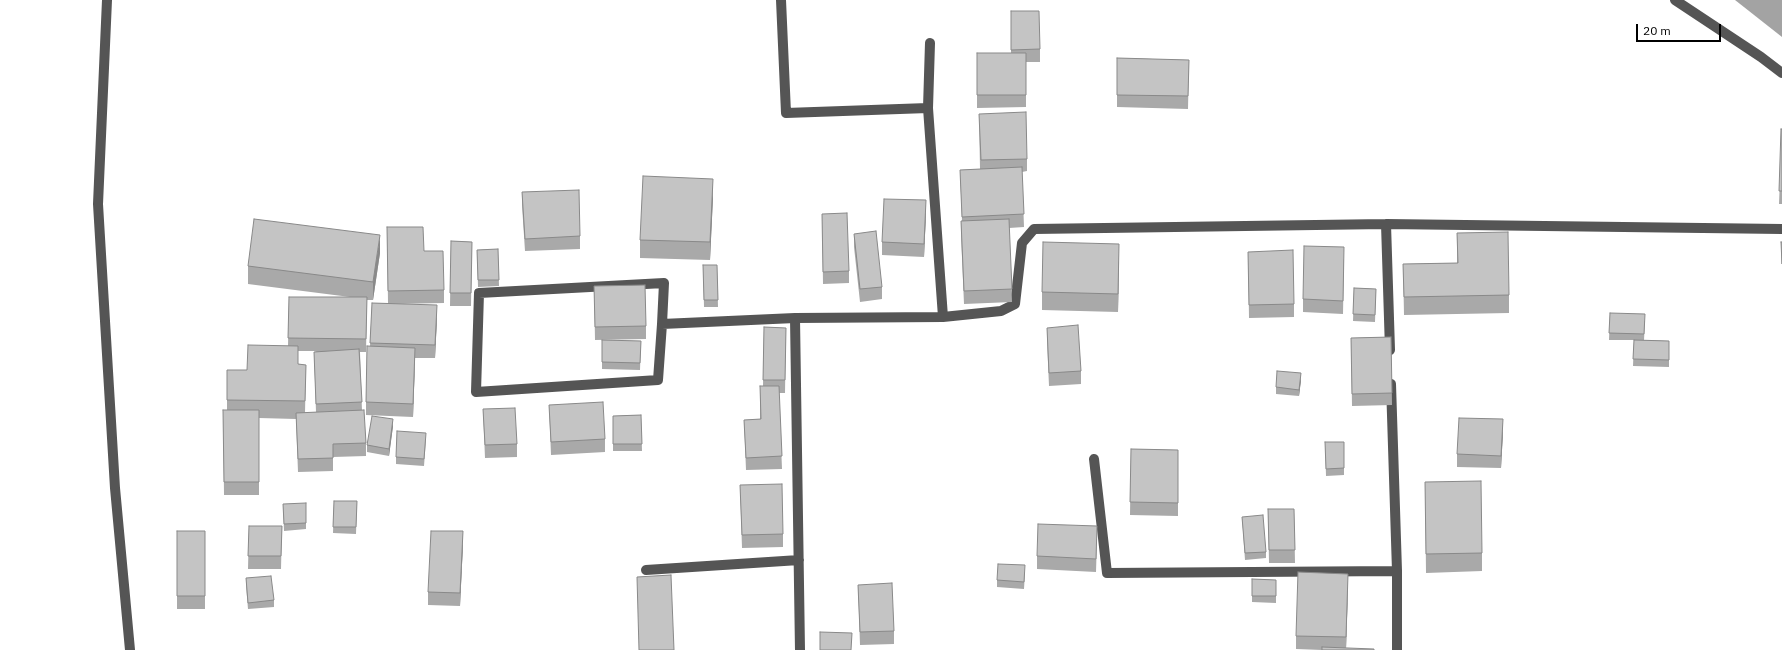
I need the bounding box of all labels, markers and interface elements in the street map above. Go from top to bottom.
scale bar [1638,16,1723,42]
text: 20 m [1643,23,1671,38]

